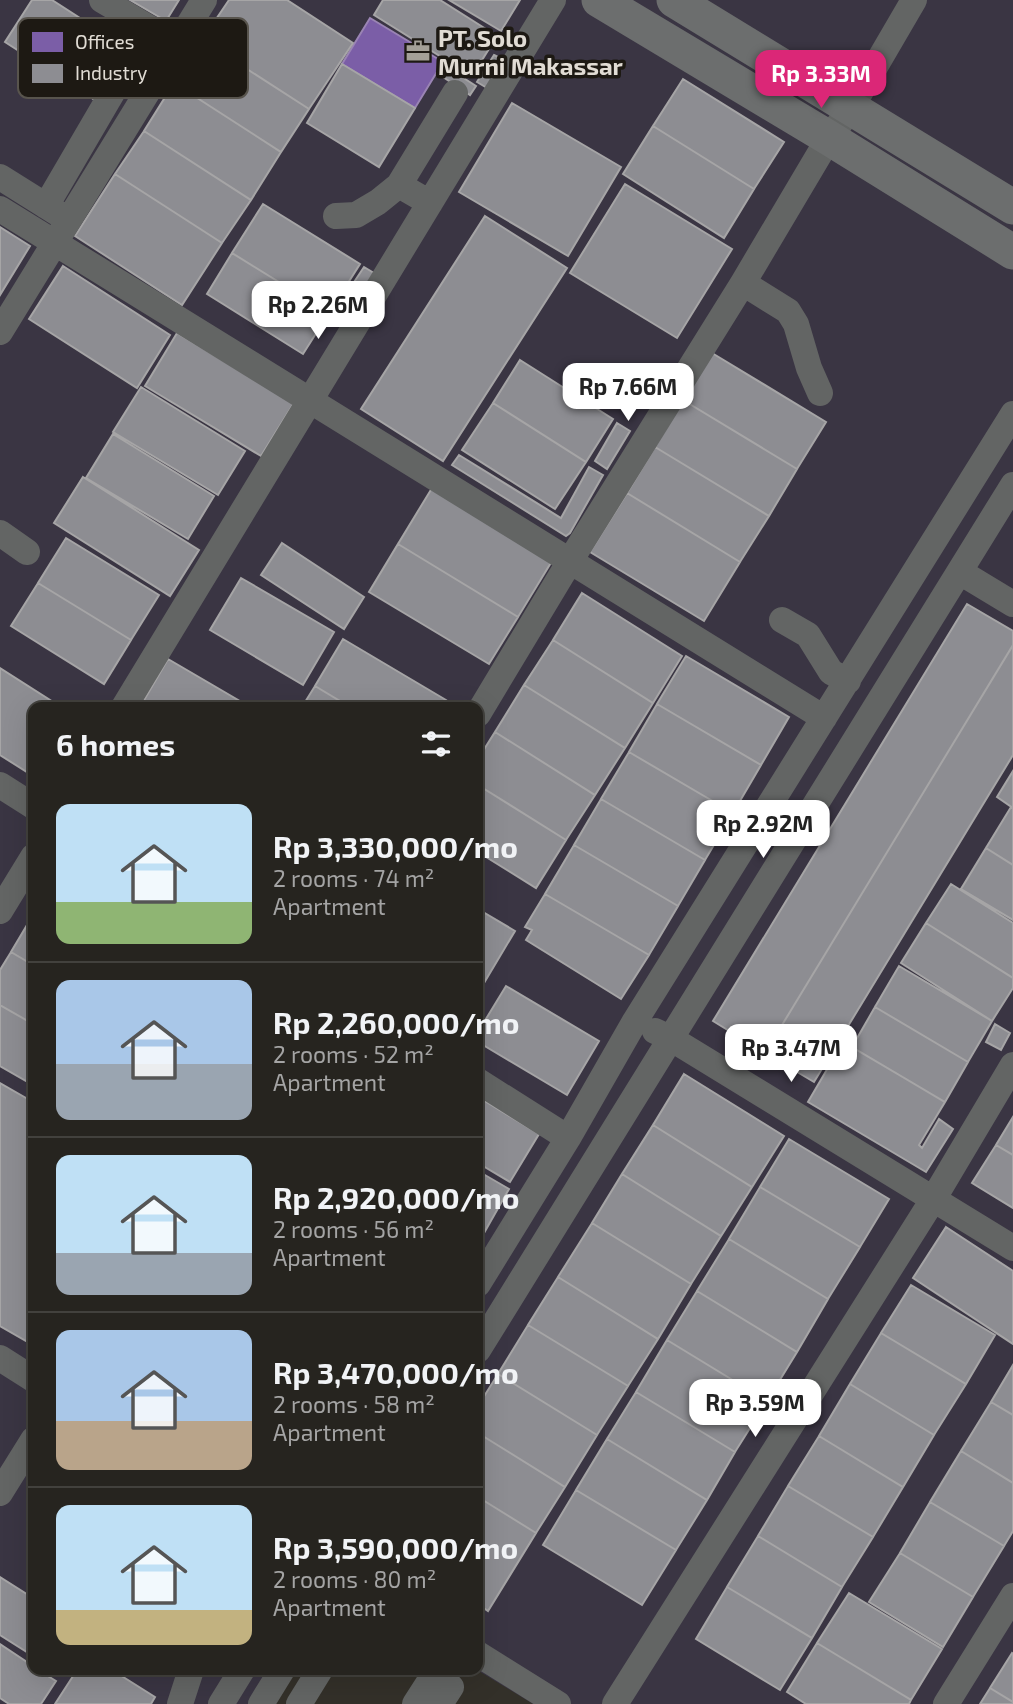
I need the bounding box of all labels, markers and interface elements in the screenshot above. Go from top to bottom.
legend [18,18,248,98]
place label: PT. Solo Murni Makassar [438,23,624,80]
text: Offices [75,30,134,53]
office icon: PT. Solo Murni Makassar [404,37,432,65]
pin: Rp 3.33M [749,50,893,110]
text: Rp 3.33M [771,59,871,87]
text: Industry [75,61,147,84]
pin: Rp 2.26M [246,282,390,341]
text: Rp 2.26M [268,290,368,318]
pin: Rp 7.66M [556,364,700,423]
text: Rp 7.66M [579,372,677,400]
icon: filters [417,725,455,763]
text: 6 homes [56,726,175,762]
pin: Rp 2.92M [691,800,835,860]
text: Rp 2.92M [713,809,813,837]
text: Rp 3,330,000/mo [273,828,518,864]
icon: home [112,832,196,916]
text: 2 rooms · 74 m² [273,864,434,892]
text: Apartment [273,892,386,920]
text: Rp 2,260,000/mo [273,1004,519,1040]
icon: home [112,1008,196,1092]
pin: Rp 3.47M [719,1024,863,1084]
text: Rp 3.47M [741,1033,841,1061]
text: 2 rooms · 52 m² [273,1040,434,1068]
text: Apartment [273,1068,386,1096]
text: Rp 2,920,000/mo [273,1179,519,1215]
icon: home [112,1183,196,1267]
text: 2 rooms · 56 m² [273,1215,434,1243]
text: Apartment [273,1243,386,1271]
text: Rp 3,470,000/mo [273,1354,519,1390]
icon: home [112,1358,196,1442]
pin: Rp 3.59M [683,1380,827,1439]
text: Rp 3.59M [705,1388,805,1416]
text: 2 rooms · 58 m² [273,1390,435,1418]
text: Apartment [273,1418,386,1446]
text: Rp 3,590,000/mo [273,1529,518,1565]
icon: home [112,1533,196,1617]
text: 2 rooms · 80 m² [273,1565,436,1593]
text: Apartment [273,1593,386,1621]

